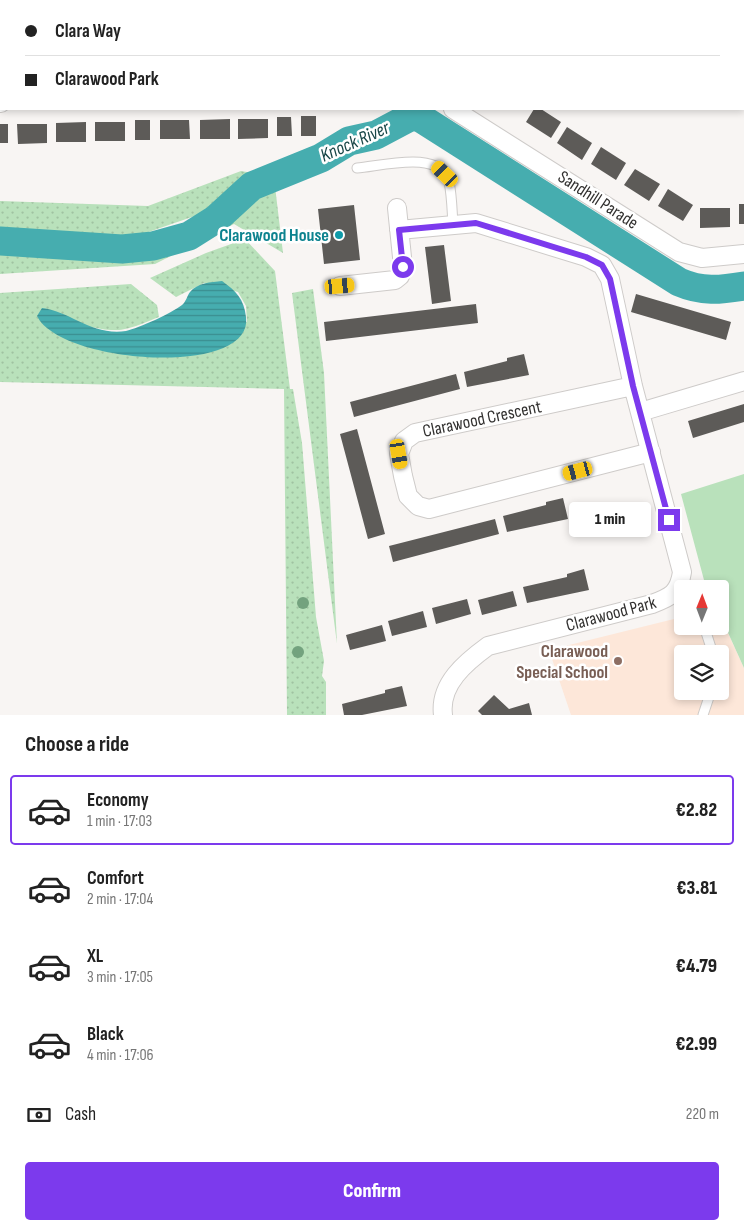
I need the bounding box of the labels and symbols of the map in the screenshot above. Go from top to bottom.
water label: Knock River [317,116,394,167]
car [428,158,461,190]
street label: Sandhill Parade [554,166,642,234]
place label: Clarawood House [219,225,329,246]
marker: Clarawood House [333,229,345,241]
route start [392,256,414,278]
car [324,277,355,295]
street label: Clarawood Crescent [421,396,544,442]
car [389,438,408,470]
car [561,460,594,482]
callout: 1 min [569,502,652,538]
route end [658,509,680,531]
north arrow [674,580,729,635]
street label: Clarawood Park [564,592,658,636]
place label: Clarawood Special School [516,641,608,683]
marker: Clarawood Special School [612,655,624,667]

